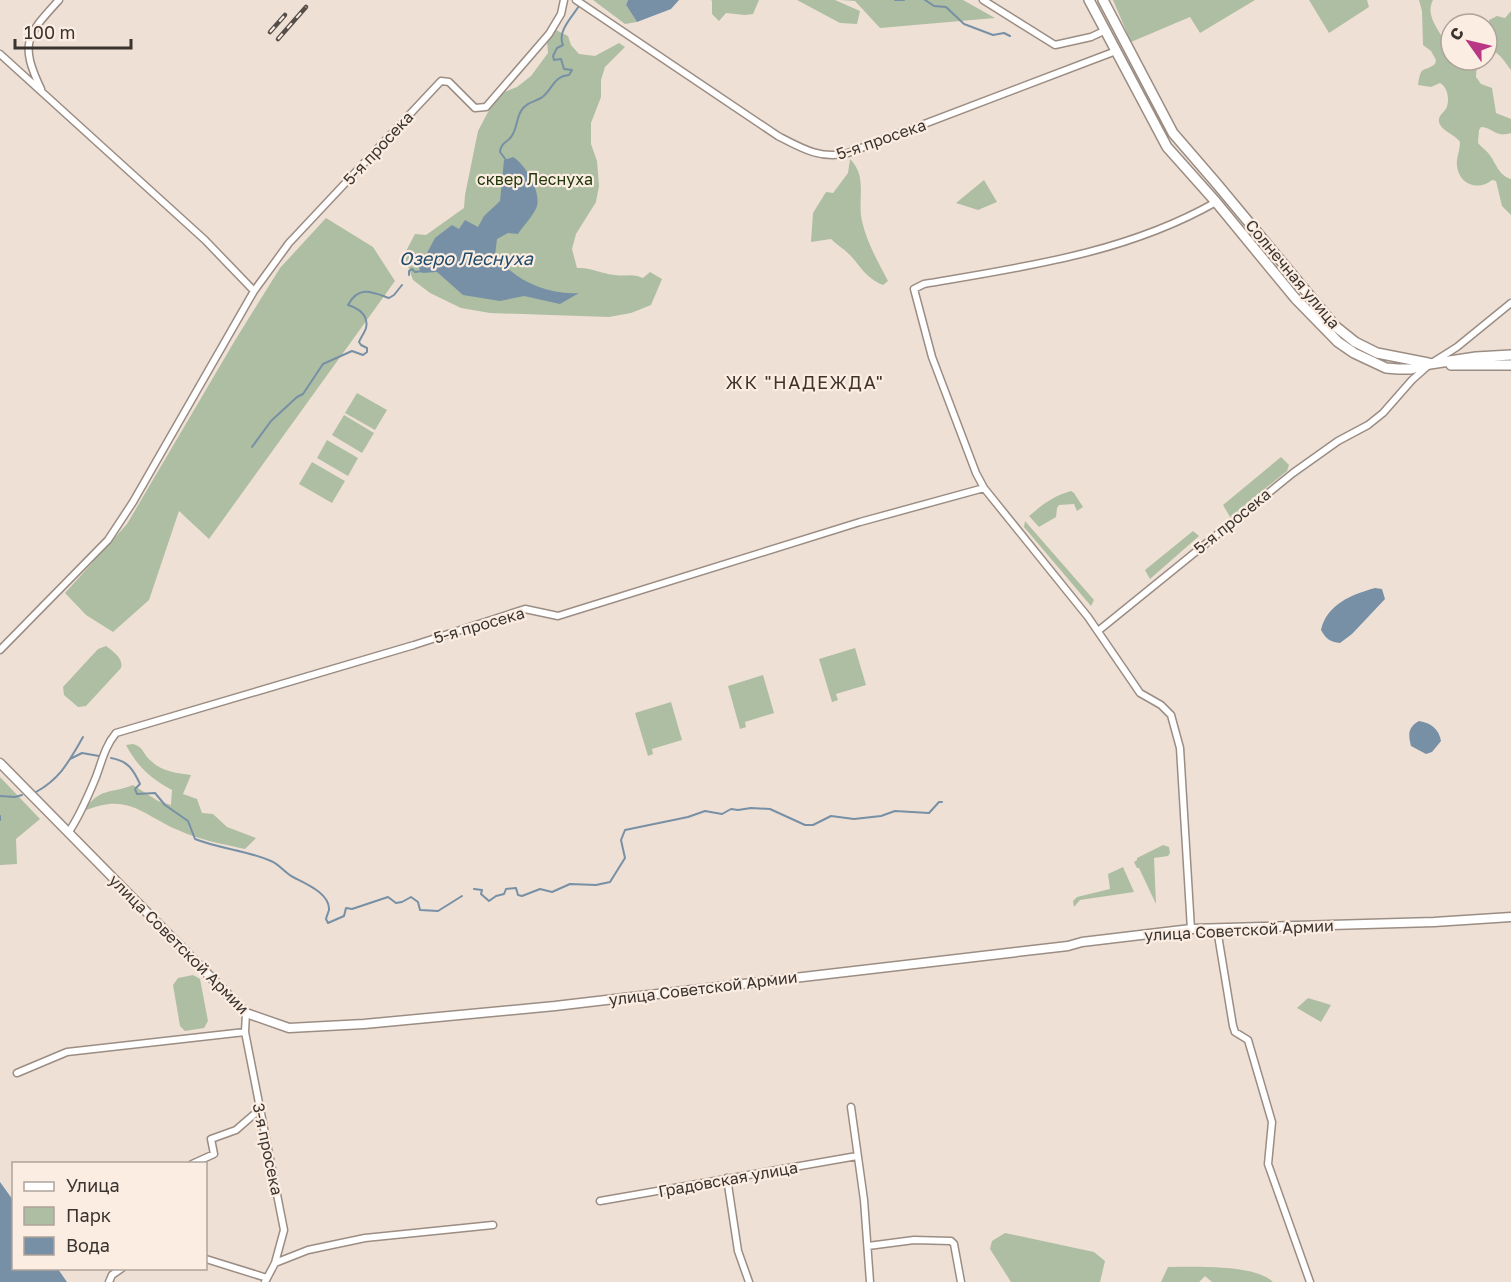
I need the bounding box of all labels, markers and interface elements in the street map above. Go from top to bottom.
scale bar [15,12,130,50]
north arrow [1439,12,1499,72]
text: 100 m [24,21,75,43]
text: С [1445,23,1468,44]
street label: 5-я просека [339,107,417,189]
street label: 5-я просека [833,114,929,164]
park label: сквер Леснуха [477,169,593,189]
street label: Солнечная улица [1241,215,1345,333]
water label: Озеро Леснуха [399,247,534,269]
district label: ЖК "НАДЕЖДА" [726,371,884,393]
street label: 5-я просека [1189,484,1275,558]
street label: 5-я просека [431,602,527,648]
street label: улица Советской Армии [105,870,253,1018]
street label: улица Советской Армии [1144,915,1334,945]
street label: улица Советской Армии [608,967,798,1009]
street label: 3-я просека [248,1101,288,1197]
street label: Градовская улица [657,1157,799,1201]
legend [12,1162,207,1270]
text: Улица [66,1174,120,1196]
text: Парк [66,1204,111,1226]
text: Вода [66,1234,110,1256]

